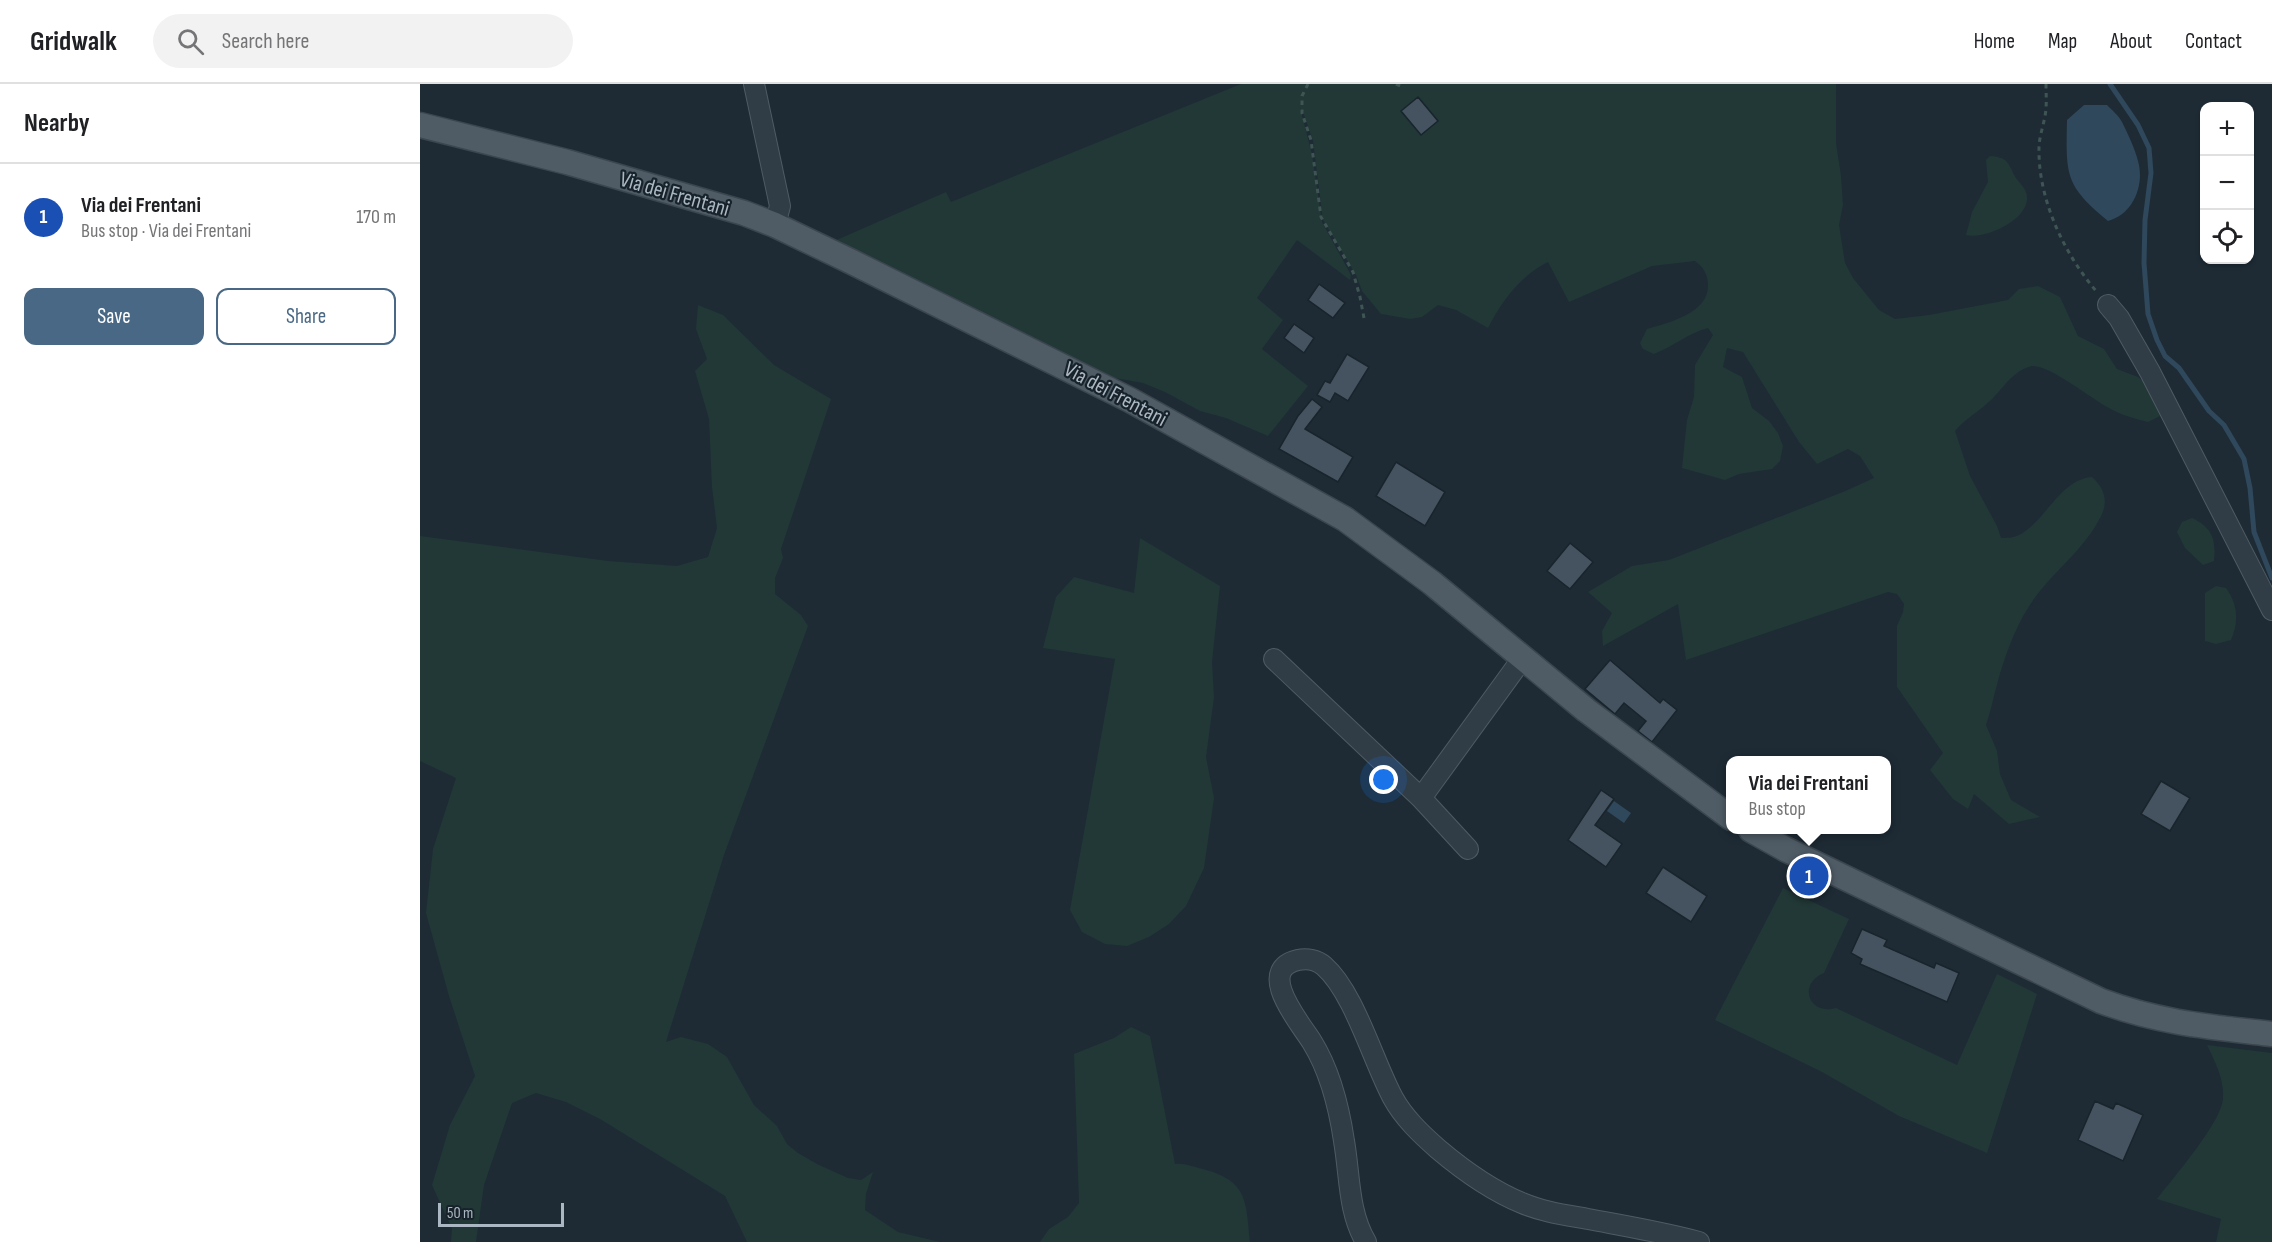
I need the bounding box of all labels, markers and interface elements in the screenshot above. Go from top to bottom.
search box [153,14,573,68]
text: Gridwalk [30,25,117,58]
icon: search [174,25,207,58]
text: Search here [222,28,309,55]
text: Home [1974,29,2015,54]
text: Map [2048,29,2077,54]
text: About [2110,29,2152,54]
text: Contact [2185,29,2242,54]
map controls [2200,102,2254,264]
button: + [2200,102,2254,156]
text: Nearby [24,108,90,139]
button: − [2200,156,2254,210]
street label: Via dei Frentani [617,166,733,223]
text: Via dei Frentani [81,192,201,219]
text: 1 [40,205,47,229]
text: 170 m [356,205,396,229]
button: locate [2200,210,2254,264]
text: Bus stop · Via dei Frentani [81,219,251,243]
button: Save [24,288,204,345]
button: Share [216,288,396,345]
street label: Via dei Frentani [1059,356,1171,433]
popup [1726,756,1891,834]
your location [1369,765,1398,794]
text: Via dei Frentani [1749,770,1868,797]
text: Bus stop [1749,797,1806,821]
pin: 1 [1790,854,1828,898]
scale bar [438,1200,564,1228]
text: 50 m [447,1204,473,1223]

